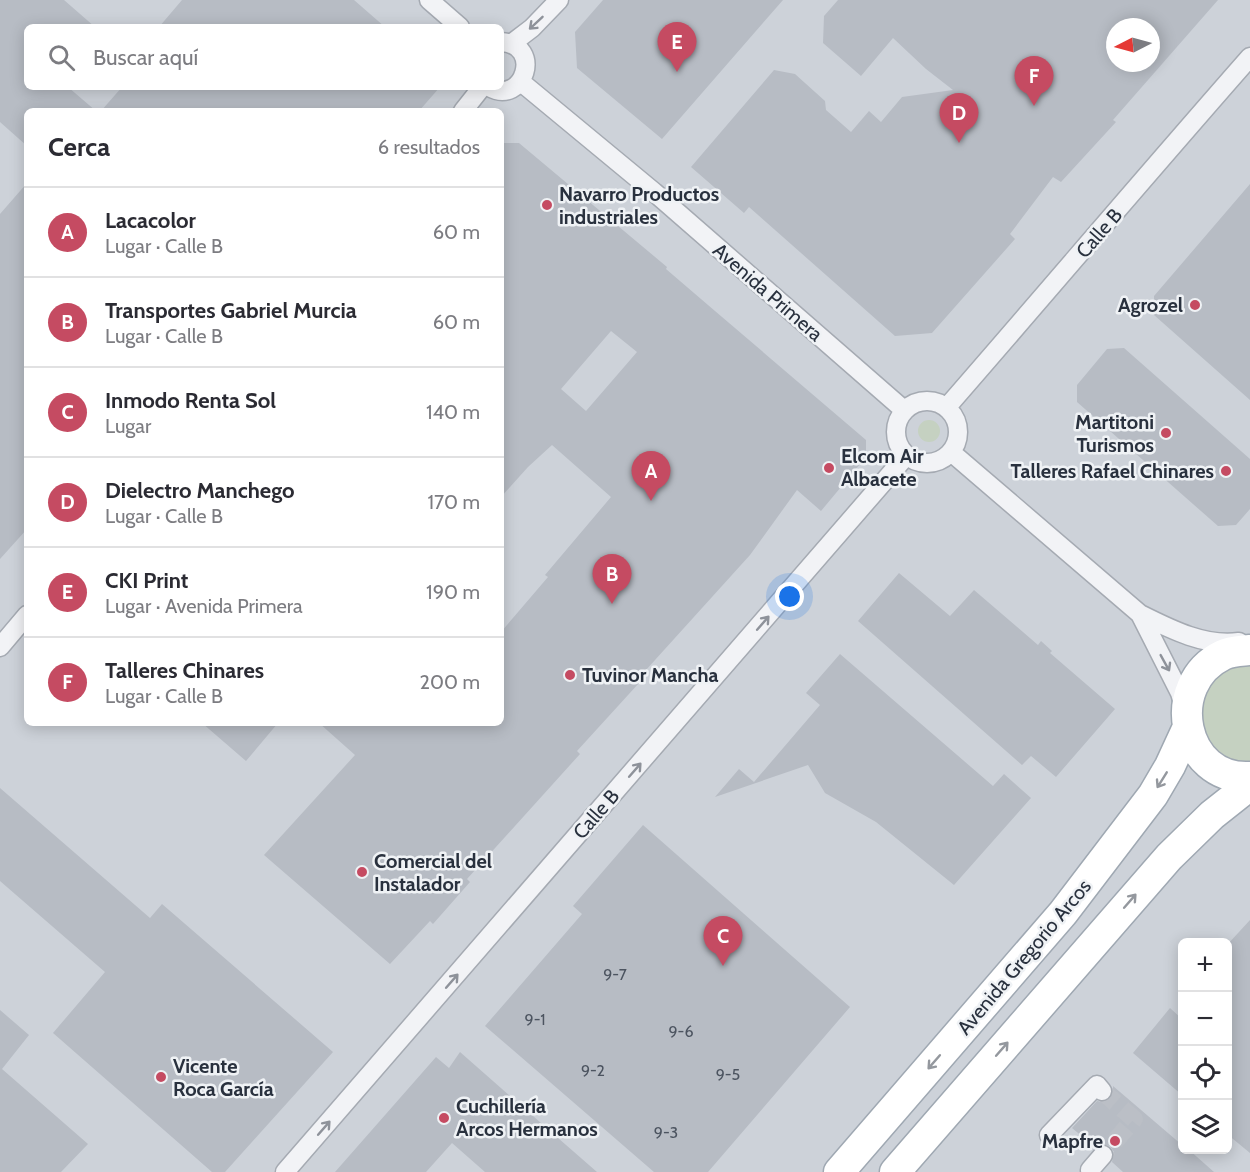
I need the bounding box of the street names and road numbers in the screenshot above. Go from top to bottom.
street label: Calle B [1071,203,1127,263]
street label: Avenida Primera [708,238,828,346]
street label: Calle B [568,784,624,844]
street label: Avenida Gregorio Arcos [952,874,1096,1040]

